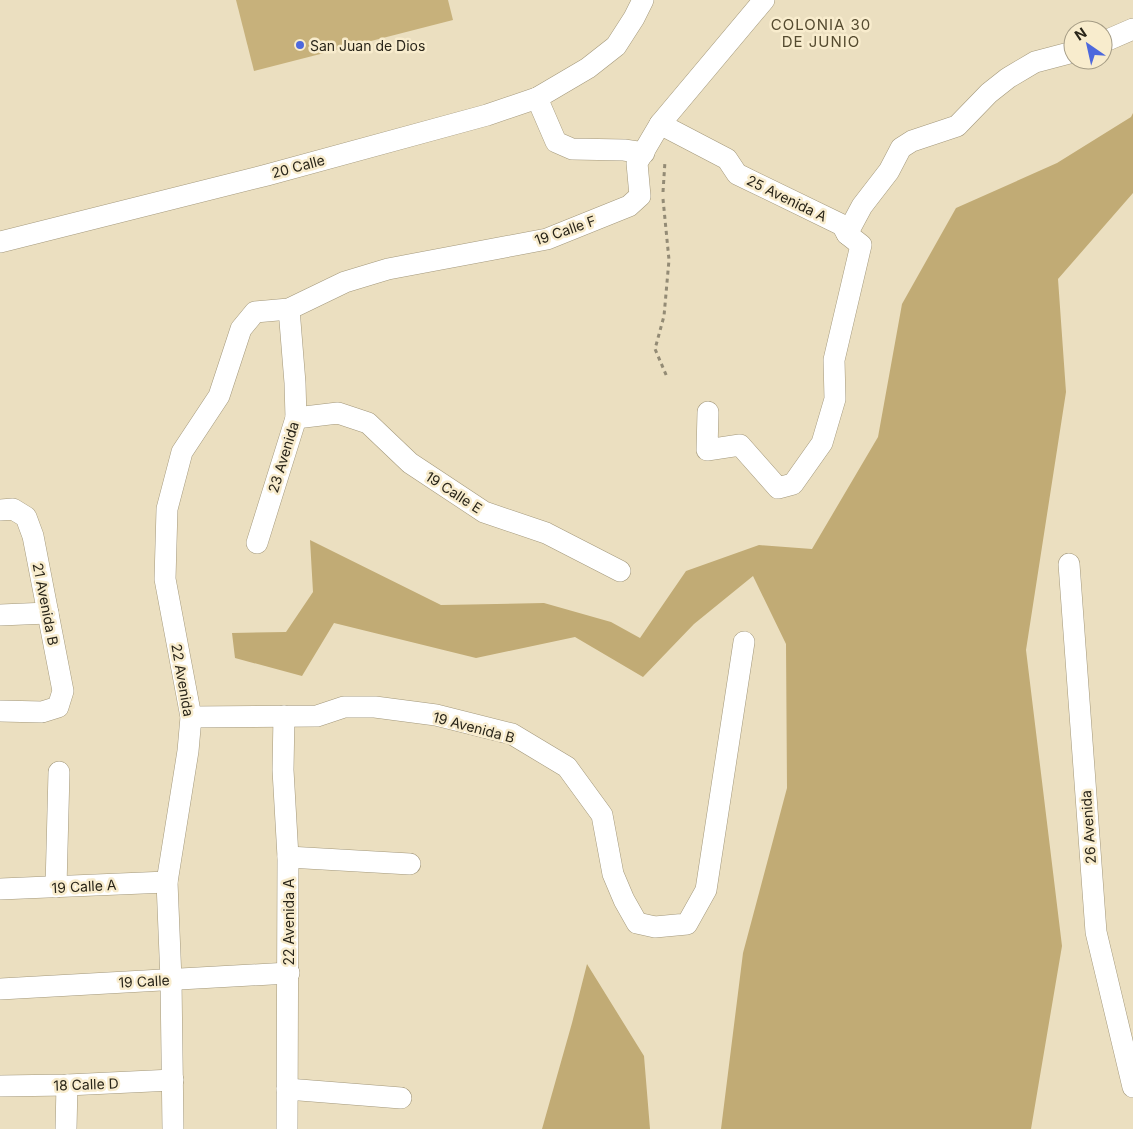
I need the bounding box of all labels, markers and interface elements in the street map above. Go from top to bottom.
district label: COLONIA 30 DE JUNIO [771,15,871,51]
north arrow [1063,20,1113,70]
text: N [1071,24,1090,44]
place label: San Juan de Dios [310,37,425,54]
marker: San Juan de Dios [294,39,306,51]
street label: 20 Calle [270,151,326,181]
street label: 25 Avenida A [744,171,830,225]
street label: 19 Calle F [532,212,598,248]
street label: 23 Avenida [264,419,302,495]
street label: 19 Calle E [423,468,485,516]
street label: 21 Avenida B [30,561,62,647]
street label: 22 Avenida [168,642,198,718]
street label: 19 Avenida B [431,708,517,746]
street label: 26 Avenida [1077,790,1099,864]
street label: 19 Calle A [51,876,117,896]
street label: 22 Avenida A [280,878,297,966]
street label: 19 Calle [118,971,170,991]
street label: 18 Calle D [53,1074,119,1094]

